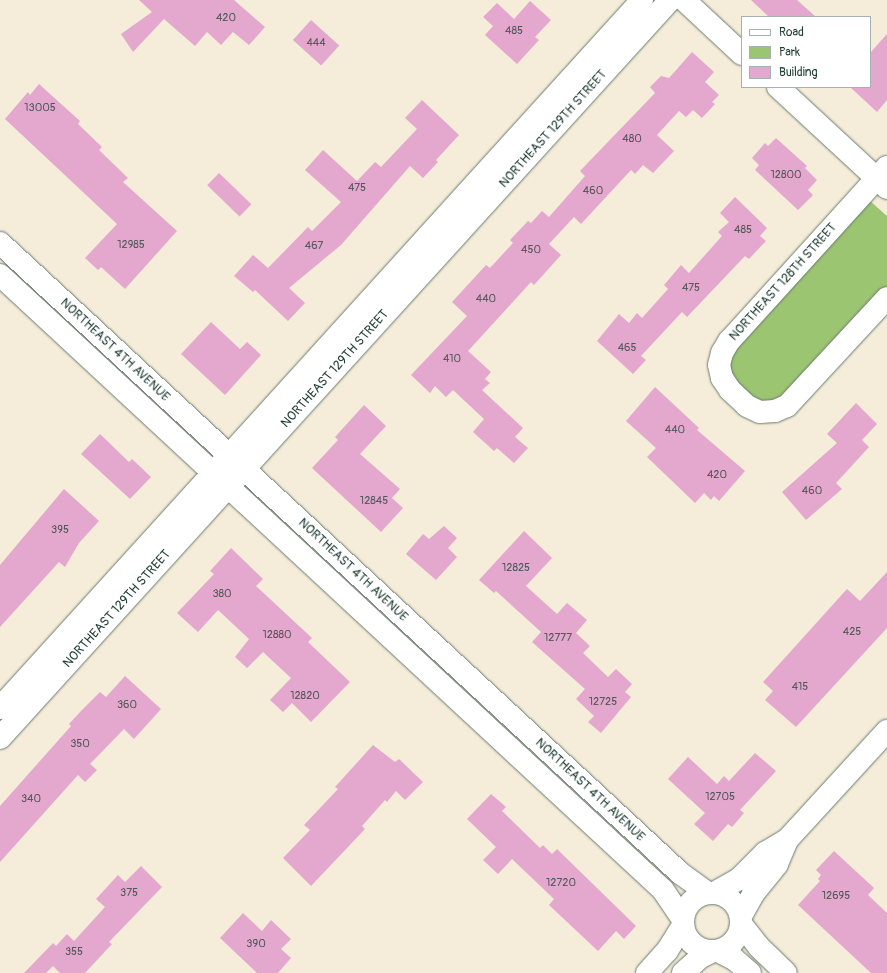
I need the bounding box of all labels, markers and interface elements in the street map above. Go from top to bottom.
house number: 420 [216,11,236,25]
legend [741,16,871,88]
house number: 485 [505,24,523,38]
text: Road [779,25,804,40]
house number: 444 [306,36,326,50]
text: Park [779,45,800,60]
text: Building [779,65,818,80]
street label: NORTHEAST 129TH STREET [496,67,610,191]
house number: 13005 [24,101,56,115]
house number: 480 [622,132,642,146]
house number: 12800 [770,168,802,182]
house number: 475 [348,181,366,195]
house number: 460 [583,184,603,198]
street label: NORTHEAST 128TH STREET [726,220,840,344]
house number: 485 [734,223,752,237]
house number: 12985 [117,238,145,252]
house number: 467 [305,239,323,253]
house number: 450 [521,243,541,257]
house number: 475 [682,281,700,295]
house number: 440 [476,292,496,306]
street label: NORTHEAST 4TH AVENUE [57,295,173,405]
street label: NORTHEAST 129TH STREET [278,307,392,431]
house number: 465 [618,341,636,355]
house number: 410 [443,352,461,366]
house number: 440 [665,423,685,437]
house number: 420 [707,468,727,482]
house number: 460 [802,484,822,498]
house number: 12845 [360,494,388,508]
street label: NORTHEAST 4TH AVENUE [295,515,411,625]
house number: 395 [51,523,69,537]
street label: NORTHEAST 129TH STREET [60,547,174,671]
house number: 12825 [502,561,530,575]
house number: 380 [212,587,232,601]
house number: 425 [843,625,861,639]
house number: 12880 [262,628,292,642]
house number: 12777 [544,631,572,645]
house number: 415 [792,680,808,694]
house number: 12820 [290,689,320,703]
house number: 12725 [589,695,617,709]
house number: 360 [117,698,137,712]
street label: NORTHEAST 4TH AVENUE [532,735,648,845]
house number: 350 [70,737,90,751]
house number: 12705 [705,790,735,804]
house number: 340 [21,792,41,806]
house number: 12720 [546,876,576,890]
house number: 375 [120,886,138,900]
house number: 12695 [822,889,850,903]
house number: 390 [246,937,266,951]
house number: 355 [65,945,83,959]

